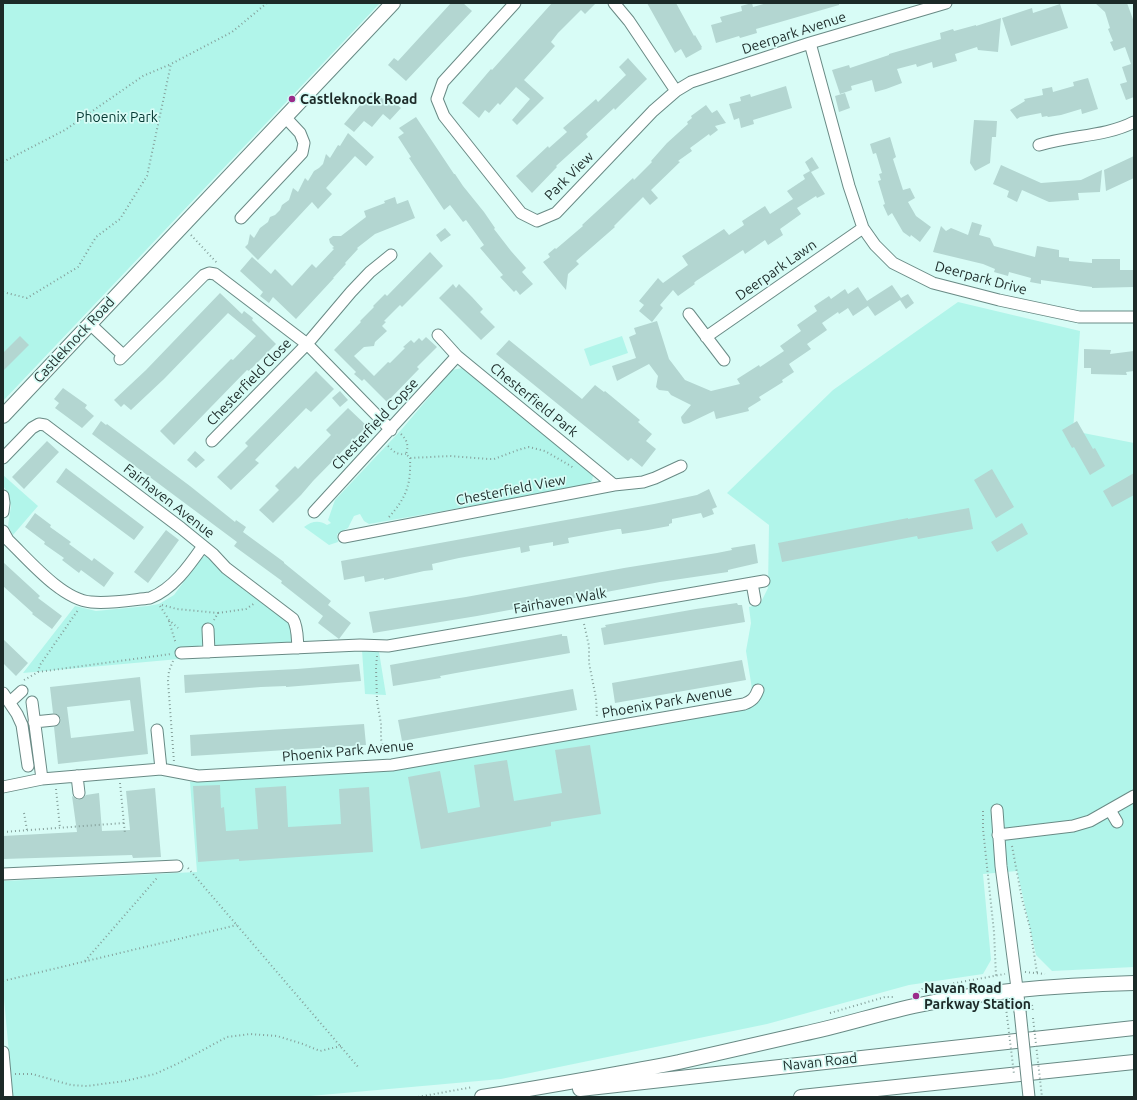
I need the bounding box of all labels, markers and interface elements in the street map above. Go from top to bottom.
street label: Deerpark Avenue [740,8,848,58]
place label: Castleknock Road [300,91,417,107]
marker: Castleknock Road [287,94,297,104]
park label: Phoenix Park [76,109,158,125]
street label: Park View [541,148,597,204]
street label: Deerpark Lawn [732,236,820,304]
street label: Deerpark Drive [933,258,1029,298]
street label: Castleknock Road [30,294,118,386]
street label: Chesterfield Close [203,335,295,429]
street label: Chesterfield Park [487,359,581,441]
street label: Chesterfield Copse [328,375,422,473]
street label: Fairhaven Avenue [120,460,218,542]
street label: Chesterfield View [455,471,567,509]
street label: Fairhaven Walk [512,585,608,617]
street label: Phoenix Park Avenue [600,682,734,722]
street label: Phoenix Park Avenue [281,737,415,765]
place label: Navan Road Parkway Station [924,980,1031,1012]
marker: Navan Road Parkway Station [911,991,921,1001]
street label: Navan Road [782,1050,858,1074]

